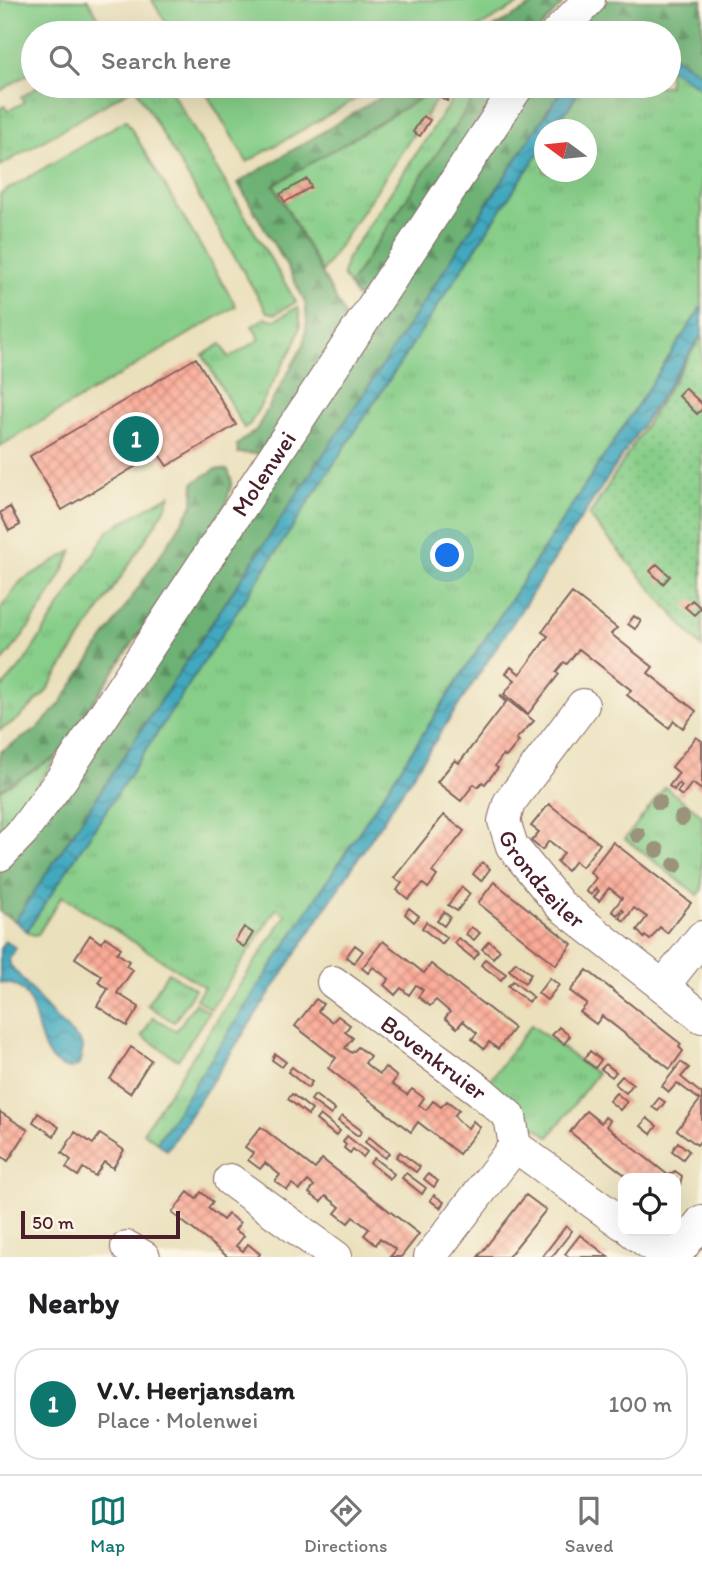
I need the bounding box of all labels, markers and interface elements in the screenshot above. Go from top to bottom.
search box [21,21,681,98]
icon: search [45,41,83,79]
text: Search here [101,44,231,76]
north arrow [534,119,597,182]
pin: 1 [113,413,159,465]
street label: Molenwei [224,425,302,522]
your location [430,538,464,572]
street label: Grondzeiler [493,826,592,934]
street label: Bovenkruier [375,1008,494,1105]
map controls [618,1173,681,1236]
button: locate [618,1173,681,1236]
scale bar [21,1208,180,1240]
text: 50 m [32,1211,74,1234]
text: Nearby [28,1284,119,1321]
text: V.V. Heerjansdam [97,1374,295,1406]
text: 1 [48,1390,58,1418]
text: 100 m [608,1390,672,1418]
text: Place · Molenwei [97,1406,258,1434]
tab: Map [89,1492,127,1557]
tab: Directions [304,1492,388,1557]
tab: Saved [565,1492,613,1557]

